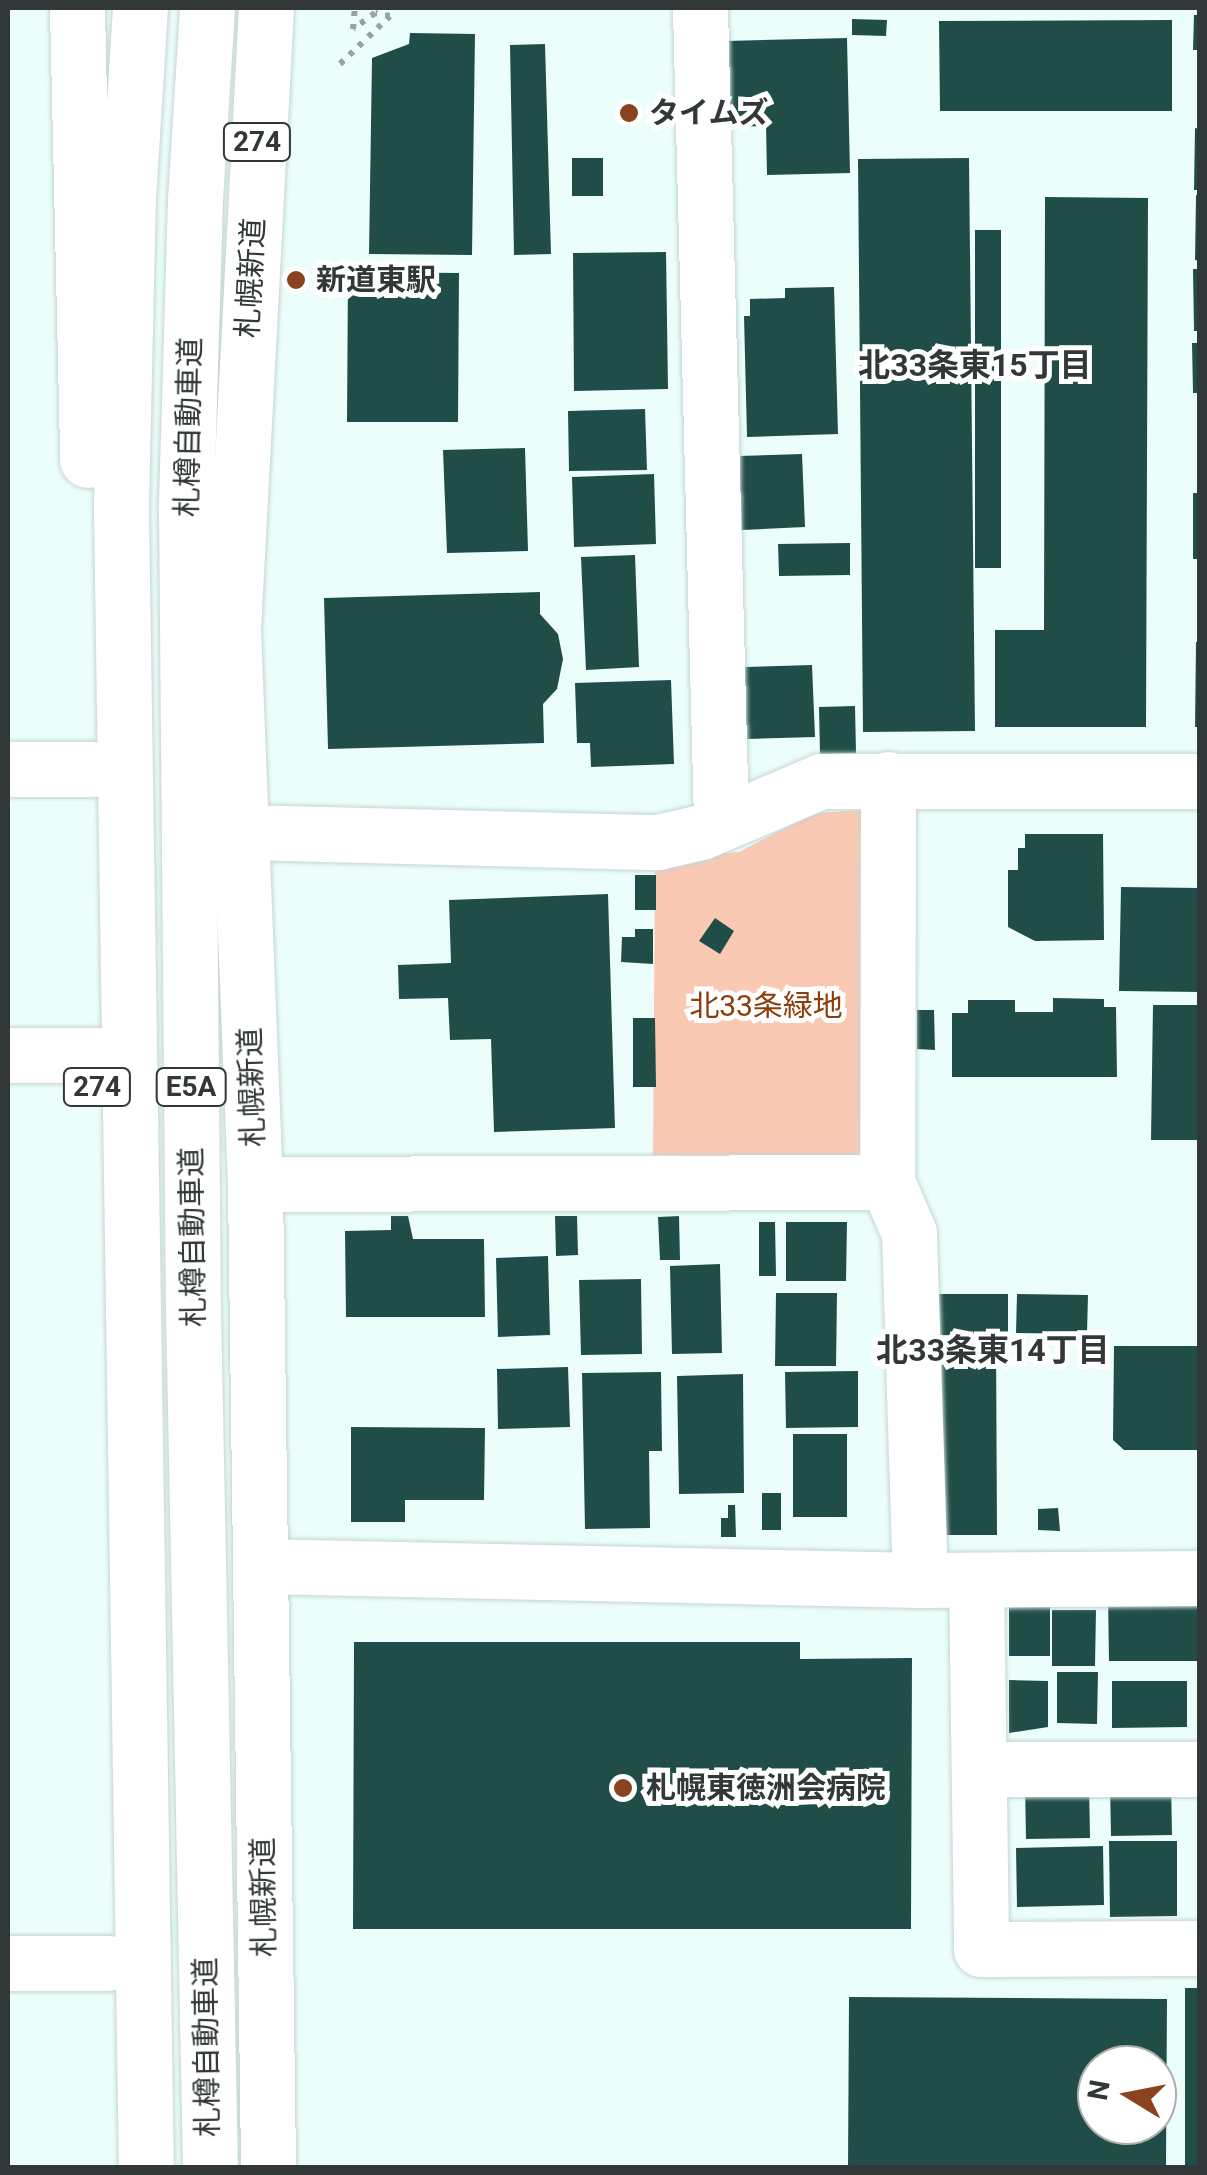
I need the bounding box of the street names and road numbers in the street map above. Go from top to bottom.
road number: 274 [222,119,292,165]
street label: 札幌新道 [230,217,272,339]
street label: 札樽自動車道 [169,337,209,517]
street label: 札幌新道 [232,1026,272,1148]
road number: 274 [62,1064,132,1110]
road number: E5A [154,1064,228,1110]
street label: 札樽自動車道 [173,1147,213,1327]
street label: 札幌新道 [245,1837,283,1957]
street label: 札樽自動車道 [187,1957,227,2137]

